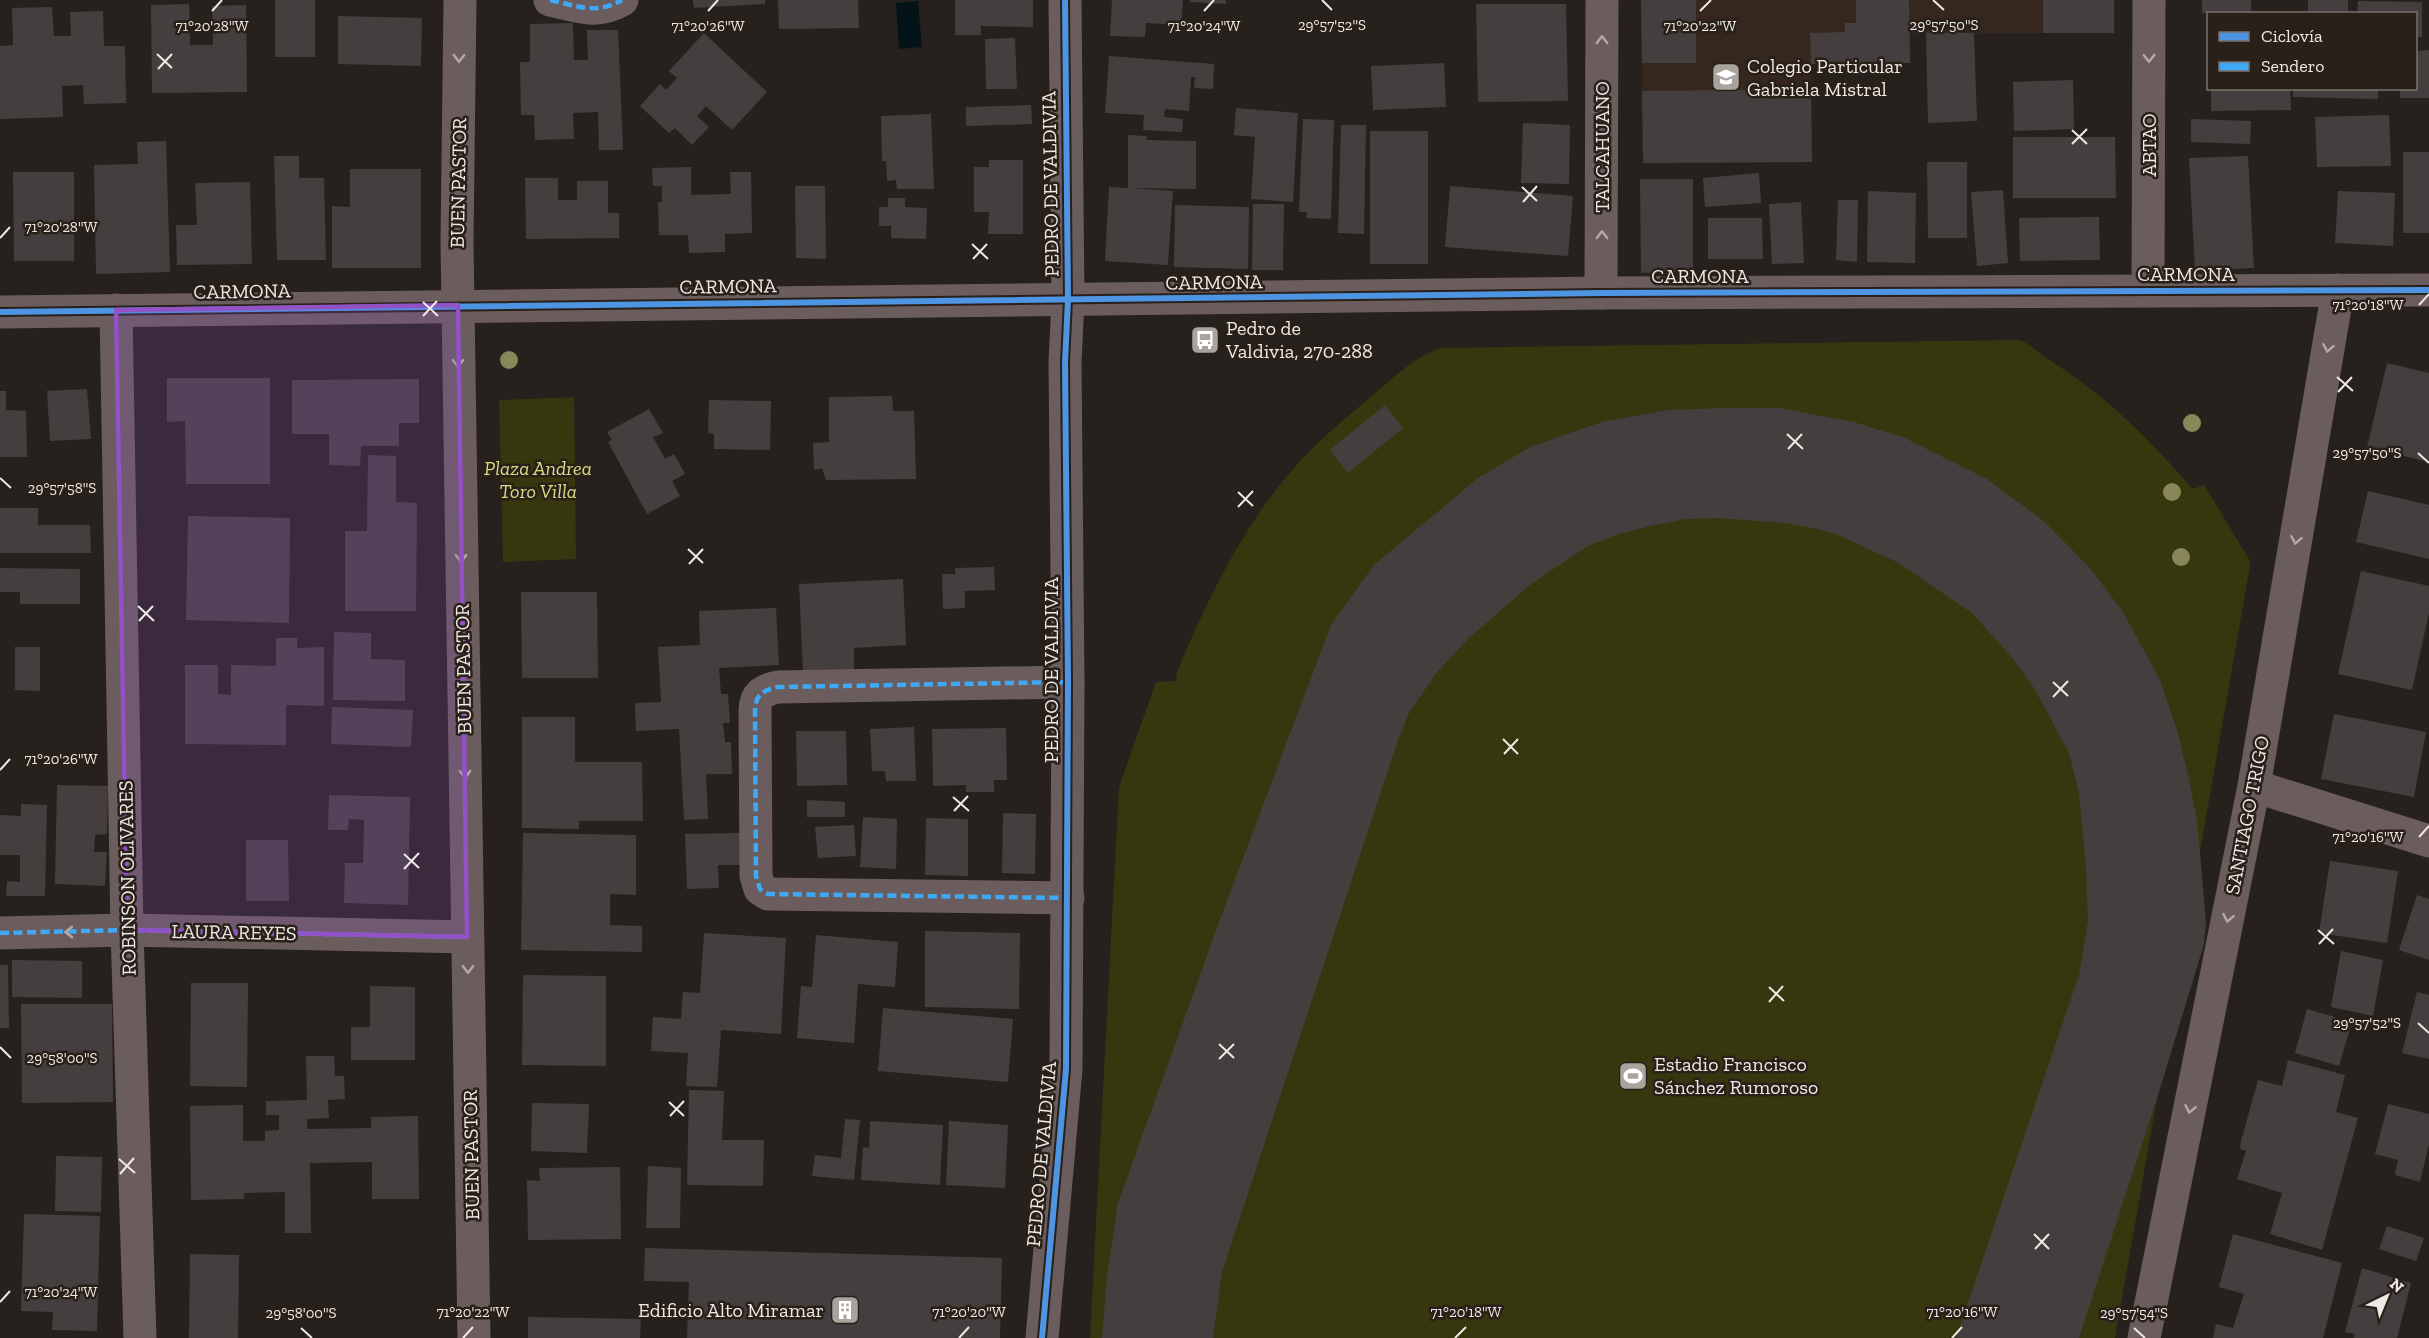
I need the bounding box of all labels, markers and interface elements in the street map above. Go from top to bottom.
legend [2207,12,2417,90]
text: 29°57'52"S [1298,16,1366,34]
text: 29°57'50"S [1909,16,1979,34]
text: 71°20'28"W [175,17,249,35]
text: 71°20'26"W [672,17,744,35]
text: 71°20'24"W [1168,17,1240,35]
text: 71°20'22"W [1664,17,1736,35]
text: Ciclovía [2261,25,2323,47]
one-way arrow [1596,35,1608,44]
one-way arrow [453,54,465,63]
place label: Colegio Particular Gabriela Mistral [1747,54,1903,101]
one-way arrow [2143,54,2155,63]
text: Sendero [2261,55,2325,77]
school or university icon: Colegio Particular Gabriela Mistral [1710,61,1742,93]
street label: TALCAHUANO [1590,81,1614,213]
street label: PEDRO DE VALDIVIA [1036,90,1064,277]
street label: ABTAO [2137,113,2161,177]
street label: BUEN PASTOR [445,117,471,248]
text: 71°20'28"W [24,218,98,236]
one-way arrow [1596,230,1608,239]
street label: CARMONA [2137,262,2236,286]
street label: CARMONA [1651,264,1750,288]
street label: CARMONA [1165,269,1264,295]
street label: CARMONA [679,273,778,299]
street label: CARMONA [193,278,292,304]
text: 71°20'18"W [2332,296,2404,314]
place label: Pedro de Valdivia, 270-288 [1225,316,1373,363]
bus stop icon: Pedro de Valdivia, 270-288 [1189,324,1221,356]
one-way arrow [2322,342,2335,352]
one-way arrow [452,359,465,368]
text: 29°57'50"S [2332,444,2402,462]
park label: Plaza Andrea Toro Villa [484,456,592,503]
text: 29°57'58"S [28,479,96,497]
one-way arrow [2290,535,2302,545]
one-way arrow [455,554,467,563]
street label: PEDRO DE VALDIVIA [1039,576,1063,763]
street label: BUEN PASTOR [450,603,476,734]
street label: SANTIAGO TRIGO [2220,734,2274,896]
text: 71°20'26"W [25,750,97,768]
one-way arrow [458,770,471,779]
street label: ROBINSON OLIVARES [113,780,141,976]
text: 71°20'16"W [2332,828,2404,846]
one-way arrow [2222,913,2235,923]
street label: LAURA REYES [171,919,297,945]
one-way arrow [64,926,73,938]
one-way arrow [461,965,474,974]
text: 29°57'52"S [2333,1014,2401,1032]
text: 29°58'00"S [26,1049,98,1067]
place label: Estadio Francisco Sánchez Rumoroso [1654,1052,1818,1099]
street label: PEDRO DE VALDIVIA [1021,1059,1061,1248]
sports icon: Estadio Francisco Sánchez Rumoroso [1617,1060,1649,1092]
street label: BUEN PASTOR [458,1089,484,1220]
one-way arrow [2184,1104,2197,1114]
north arrow [2357,1266,2417,1326]
text: N [2386,1274,2408,1296]
text: 71°20'24"W [25,1283,97,1301]
building icon: Edificio Alto Miramar [829,1294,861,1326]
place label: Edificio Alto Miramar [638,1298,824,1322]
text: 71°20'22"W [437,1303,509,1321]
text: 71°20'20"W [932,1303,1006,1321]
text: 71°20'18"W [1430,1303,1502,1321]
text: 71°20'16"W [1926,1303,1998,1321]
text: 29°58'00"S [265,1304,337,1322]
text: 29°57'54"S [2100,1304,2168,1322]

